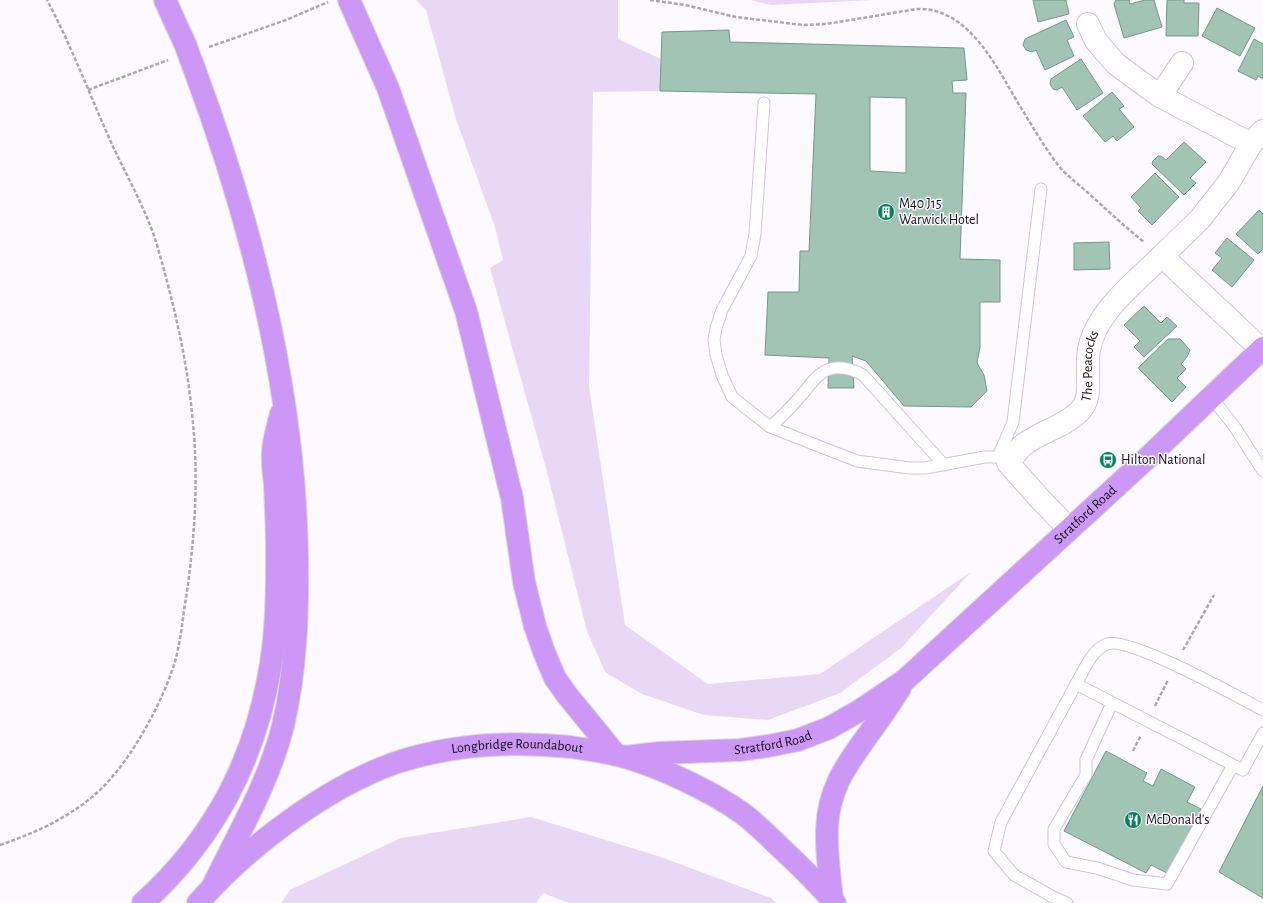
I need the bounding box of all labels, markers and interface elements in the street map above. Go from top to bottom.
place label: M40 J15 Warwick Hotel [899,197,979,227]
building icon: M40 J15 Warwick Hotel [876,202,896,222]
street label: The Peacocks [1079,328,1101,403]
bus stop icon: Hilton National [1098,450,1118,470]
place label: Hilton National [1121,453,1205,467]
street label: Stratford Road [1051,483,1119,547]
street label: Stratford Road [734,728,814,757]
street label: Longbridge Roundabout [450,737,584,756]
restaurant icon: McDonald's [1123,810,1143,830]
place label: McDonald's [1146,813,1209,827]

